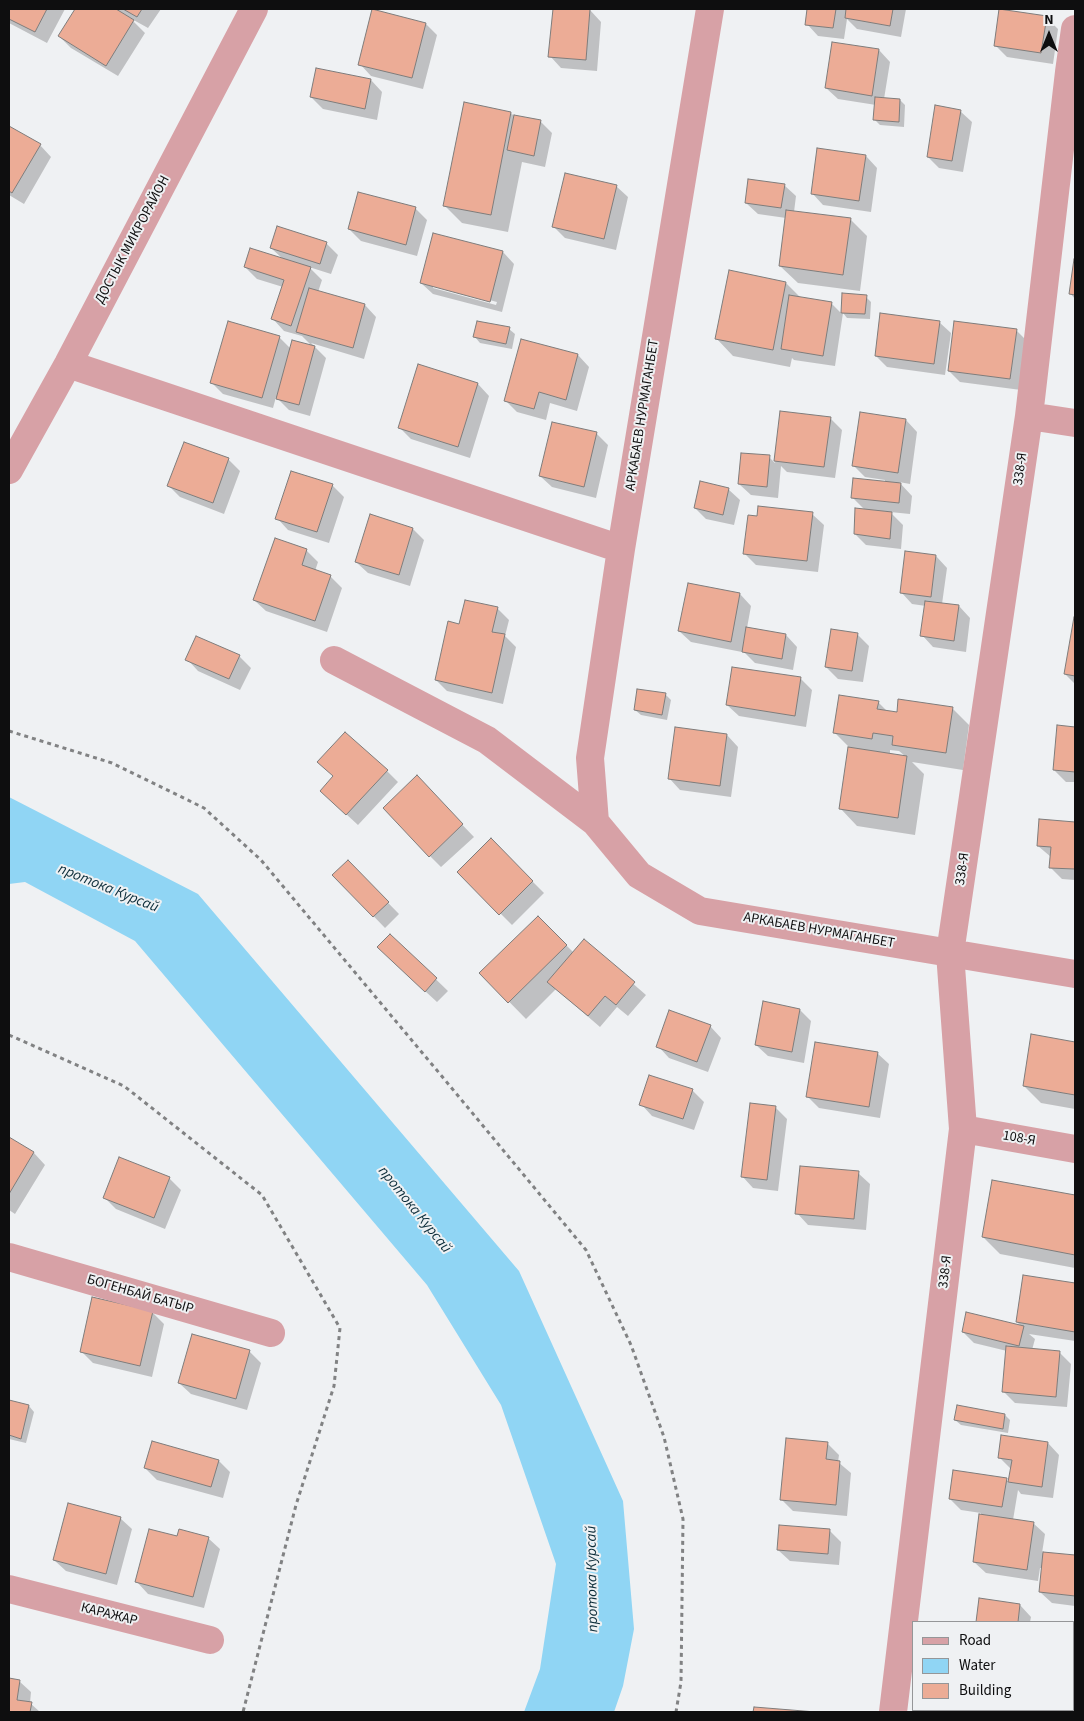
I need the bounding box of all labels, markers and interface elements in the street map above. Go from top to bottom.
north arrow [1024,10,1074,60]
text: N [1044,10,1054,30]
street label: ДОСТЫК МИКРОРАЙОН [92,173,174,307]
street label: АРКАБАЕВ НУРМАГАНБЕТ [623,338,663,492]
street label: 338-Я [1010,451,1032,487]
street label: 338-Я [952,851,974,887]
water label: протока Курсай [55,861,161,917]
street label: АРКАБАЕВ НУРМАГАНБЕТ [742,909,896,953]
street label: 108-Я [1001,1128,1037,1150]
water label: протока Курсай [373,1163,455,1257]
street label: 338-Я [936,1255,956,1289]
street label: БОГЕНБАЙ БАТЫР [85,1272,195,1318]
water label: протока Курсай [583,1526,603,1632]
street label: КАРАЖАР [79,1600,139,1630]
legend [912,1621,1074,1711]
text: Road [959,1630,991,1651]
text: Water [959,1655,995,1676]
text: Building [959,1680,1011,1701]

